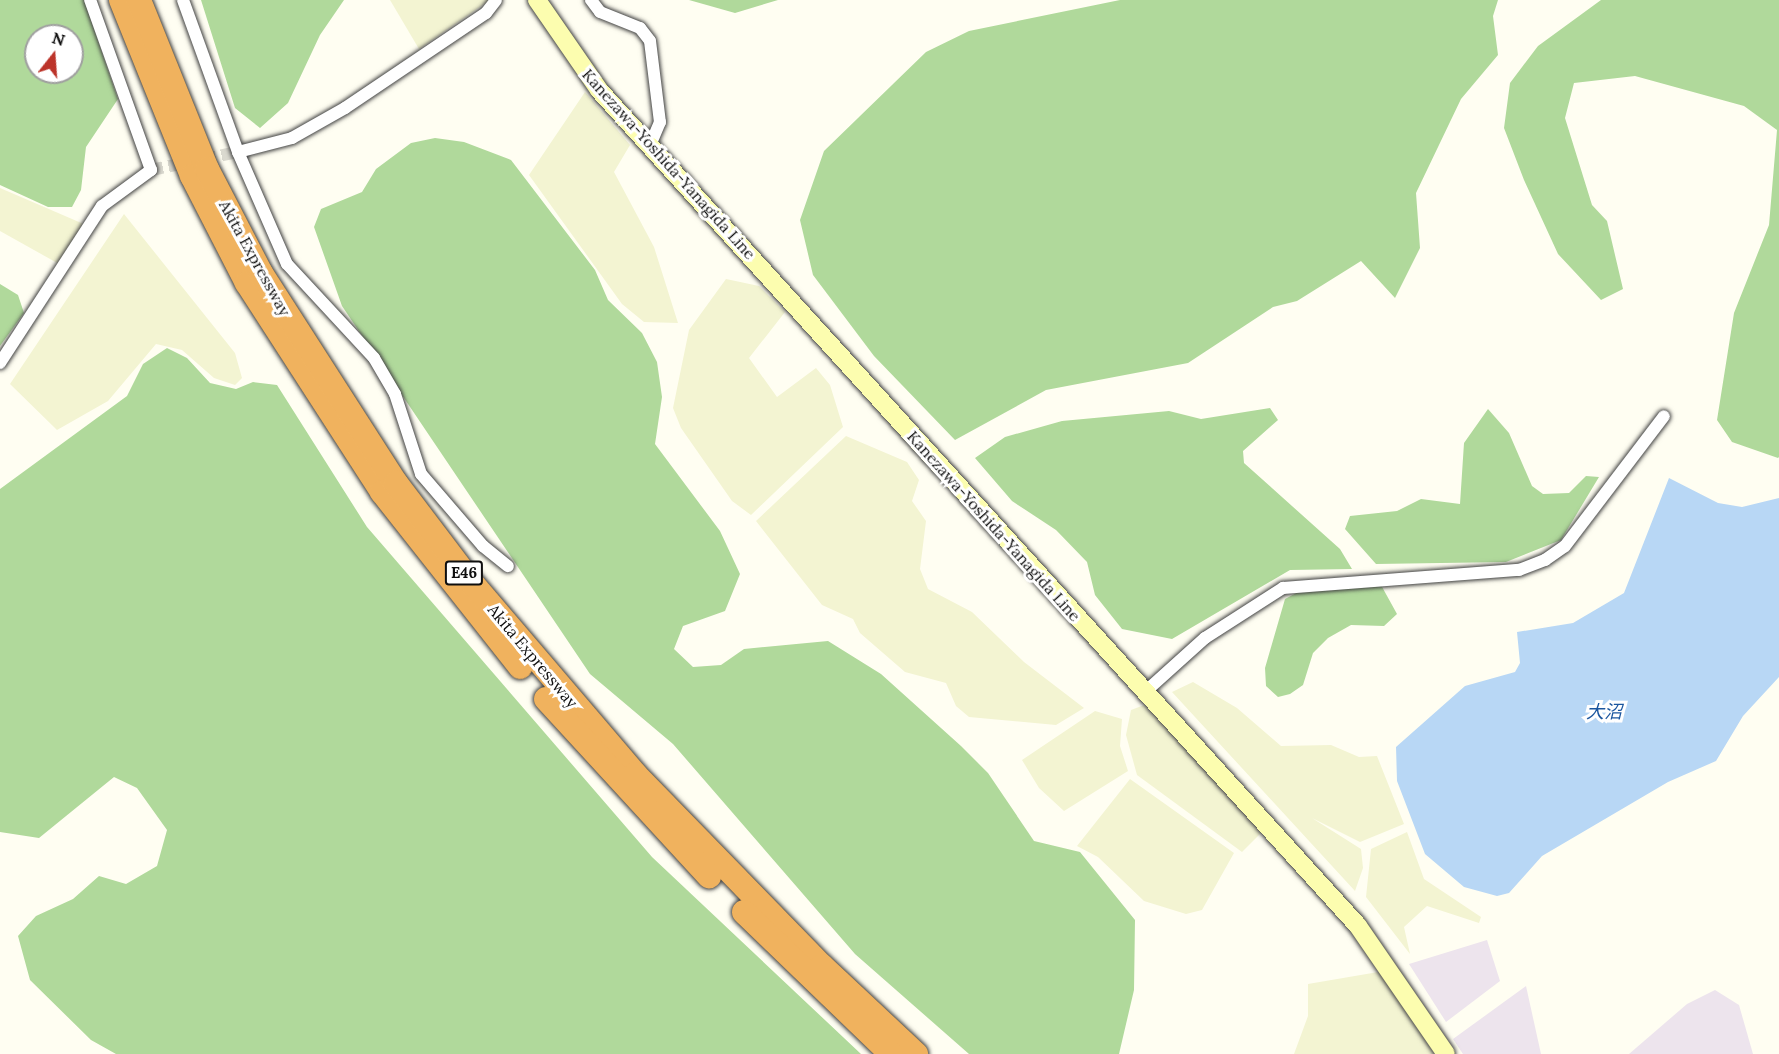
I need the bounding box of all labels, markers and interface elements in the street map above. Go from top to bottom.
north arrow [24,24,84,84]
text: N [50,27,68,50]
street label: Kanezawa-Yoshida-Yanagida Line [578,65,760,263]
street label: Akita Expressway [215,197,295,319]
street label: Kanezawa-Yoshida-Yanagida Line [903,427,1085,625]
road number: E46 [444,561,484,585]
street label: Akita Expressway [484,600,582,712]
water label: 大沼 [1586,701,1622,723]

